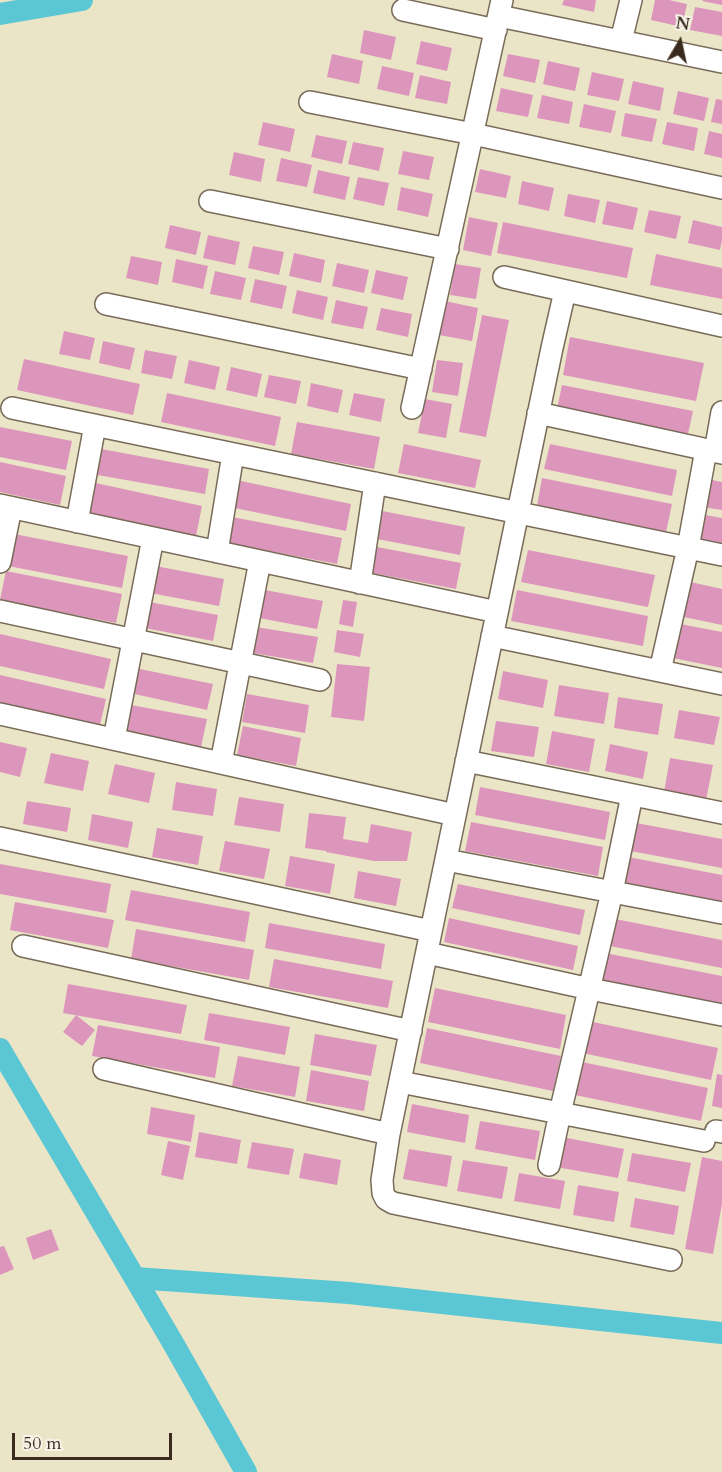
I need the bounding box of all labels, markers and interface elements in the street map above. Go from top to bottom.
north arrow [650,12,710,72]
text: N [674,12,691,36]
scale bar [15,1421,176,1459]
text: 50 m [23,1431,62,1456]

